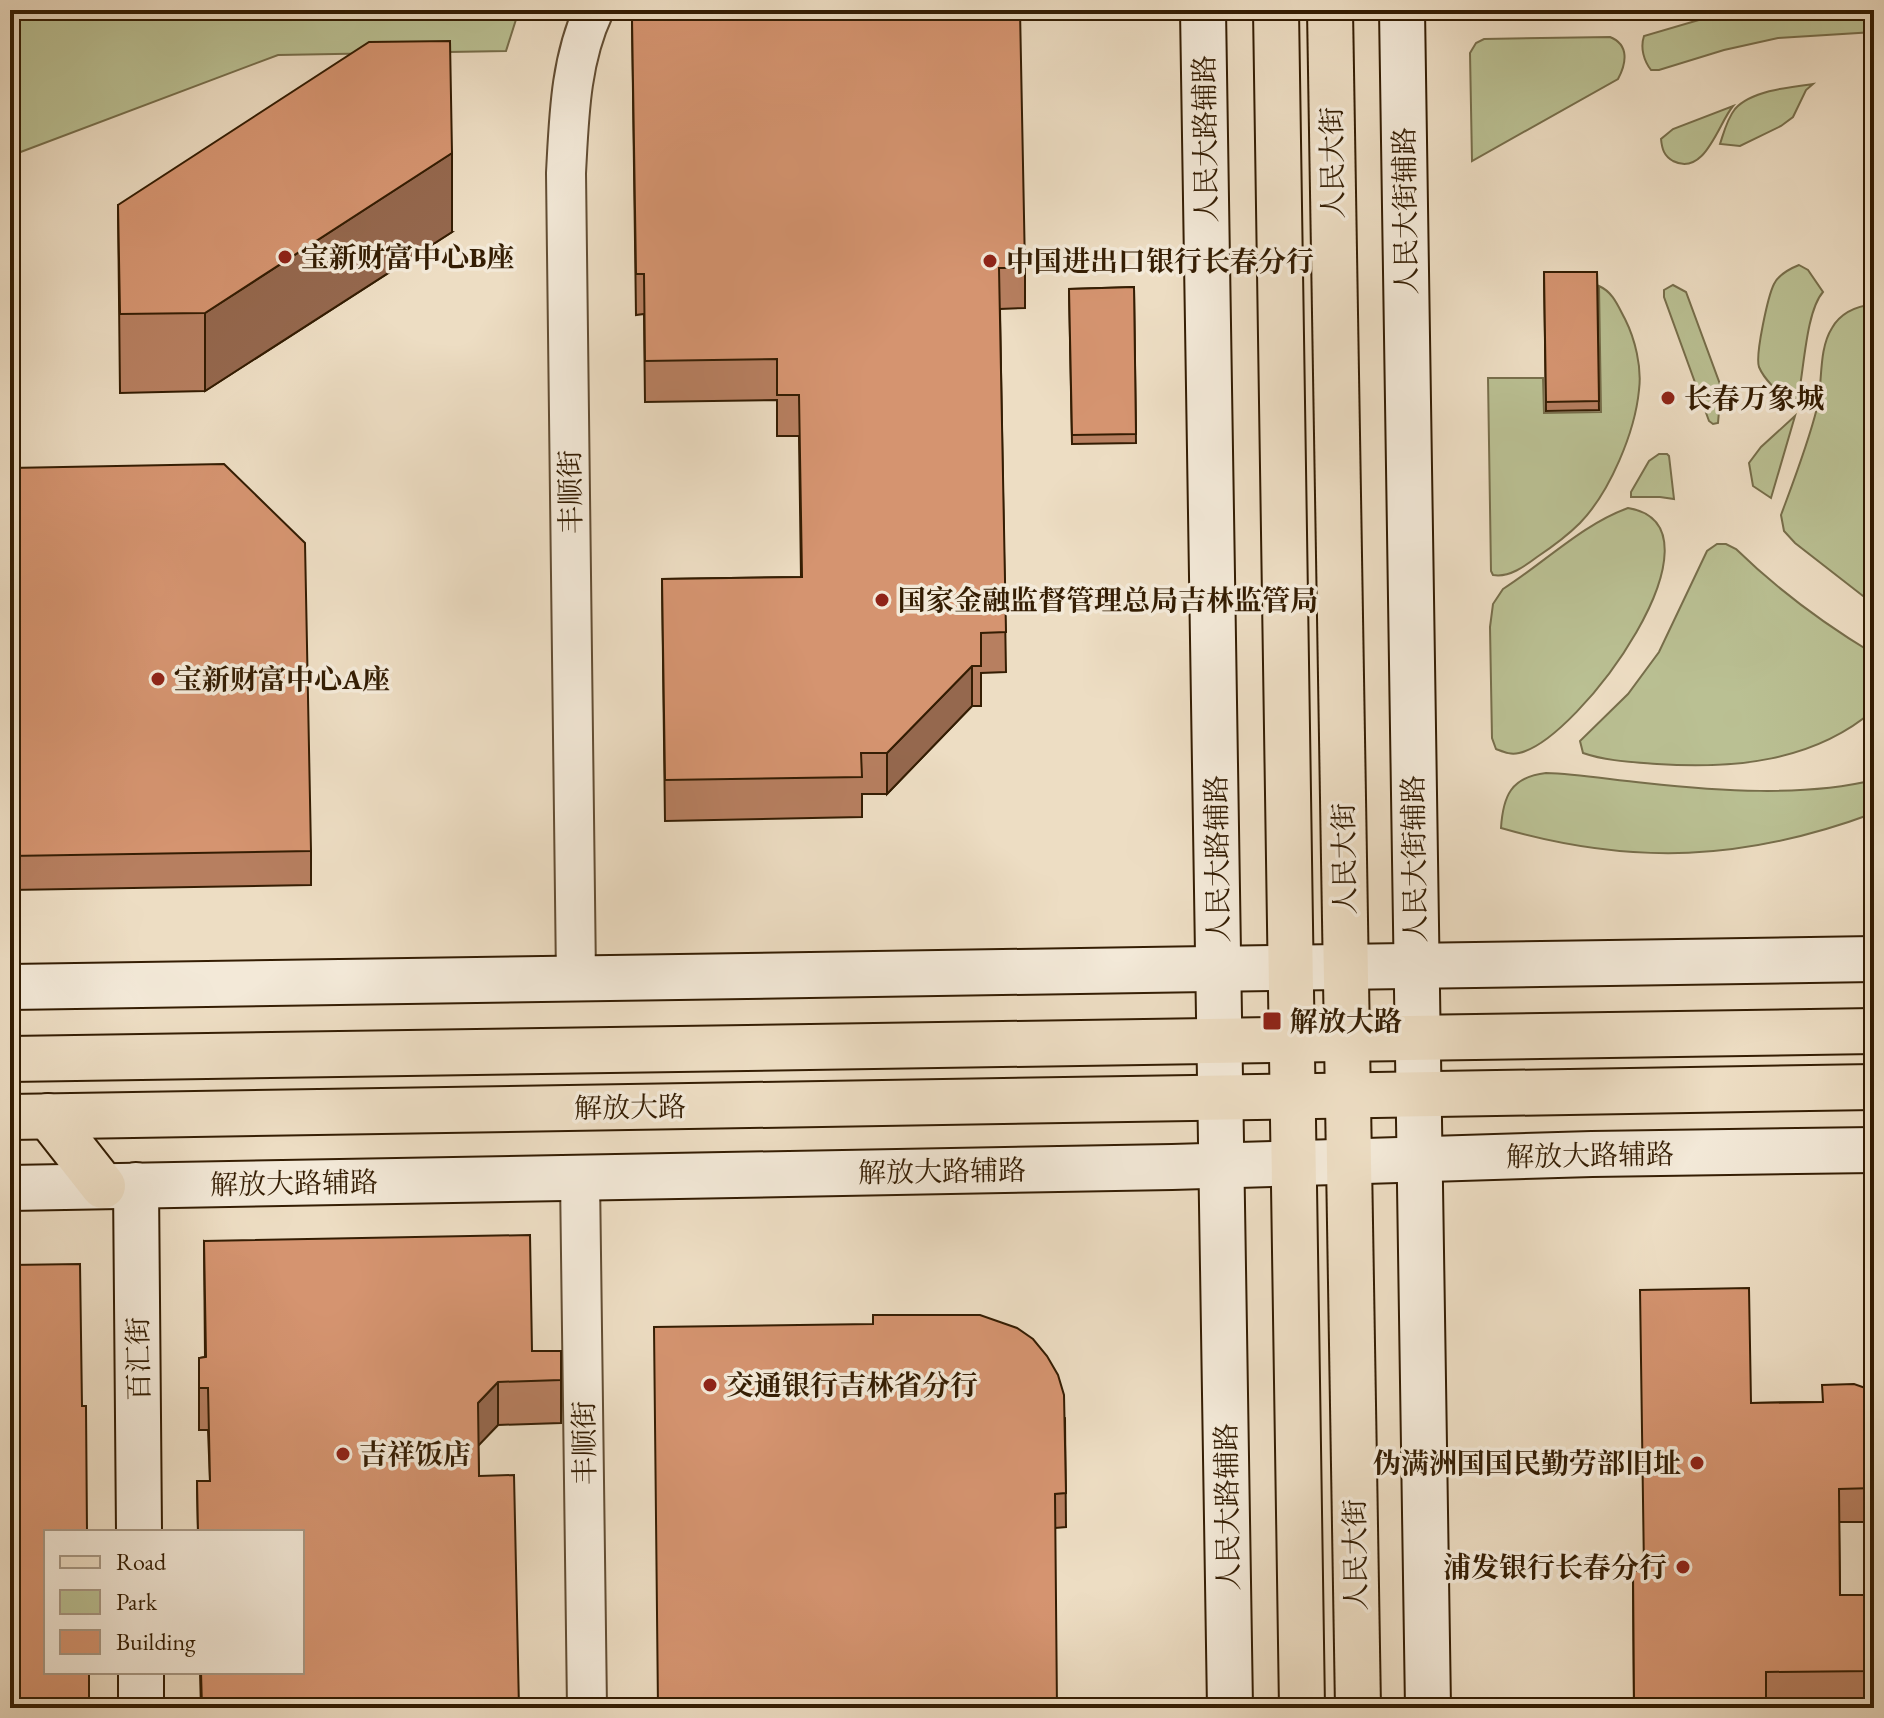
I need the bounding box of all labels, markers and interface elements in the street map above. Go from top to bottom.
street label: 人民大路辅路 [1186,55,1224,223]
street label: 人民大街 [1313,107,1351,219]
street label: 人民大街辅路 [1386,127,1424,295]
place label: 宝新财富中心B座 [301,239,515,275]
place label: 中国进出口银行长春分行 [1006,243,1314,279]
marker: 宝新财富中心B座 [276,248,294,266]
marker: 中国进出口银行长春分行 [981,252,999,270]
place label: 长春万象城 [1684,380,1824,416]
marker: 长春万象城 [1659,389,1677,407]
street label: 丰顺街 [551,450,589,534]
place label: 国家金融监督管理总局吉林监管局 [898,582,1318,618]
marker: 国家金融监督管理总局吉林监管局 [873,591,891,609]
place label: 宝新财富中心A座 [174,661,390,697]
marker: 宝新财富中心A座 [149,670,167,688]
street label: 人民大路辅路 [1198,775,1236,943]
street label: 人民大街辅路 [1395,775,1433,943]
street label: 人民大街 [1325,803,1363,915]
place label: 解放大路 [1290,1003,1402,1039]
marker: 解放大路 [1261,1010,1283,1032]
street label: 解放大路 [574,1088,686,1126]
street label: 解放大路辅路 [1506,1136,1674,1174]
street label: 解放大路辅路 [858,1152,1026,1190]
street label: 解放大路辅路 [210,1164,378,1202]
street label: 百汇街 [119,1317,157,1401]
place label: 交通银行吉林省分行 [726,1367,978,1403]
marker: 交通银行吉林省分行 [701,1376,719,1394]
street label: 丰顺街 [565,1401,603,1485]
street label: 人民大路辅路 [1208,1423,1246,1591]
place label: 吉祥饭店 [359,1436,471,1472]
marker: 吉祥饭店 [334,1445,352,1463]
place label: 伪满洲国国民勤劳部旧址 [1373,1445,1681,1481]
marker: 伪满洲国国民勤劳部旧址 [1688,1454,1706,1472]
street label: 人民大街 [1336,1499,1374,1611]
legend [44,1530,304,1674]
text: Road [116,1546,167,1577]
place label: 浦发银行长春分行 [1443,1549,1667,1585]
marker: 浦发银行长春分行 [1674,1558,1692,1576]
text: Park [116,1586,158,1617]
text: Building [116,1626,196,1657]

